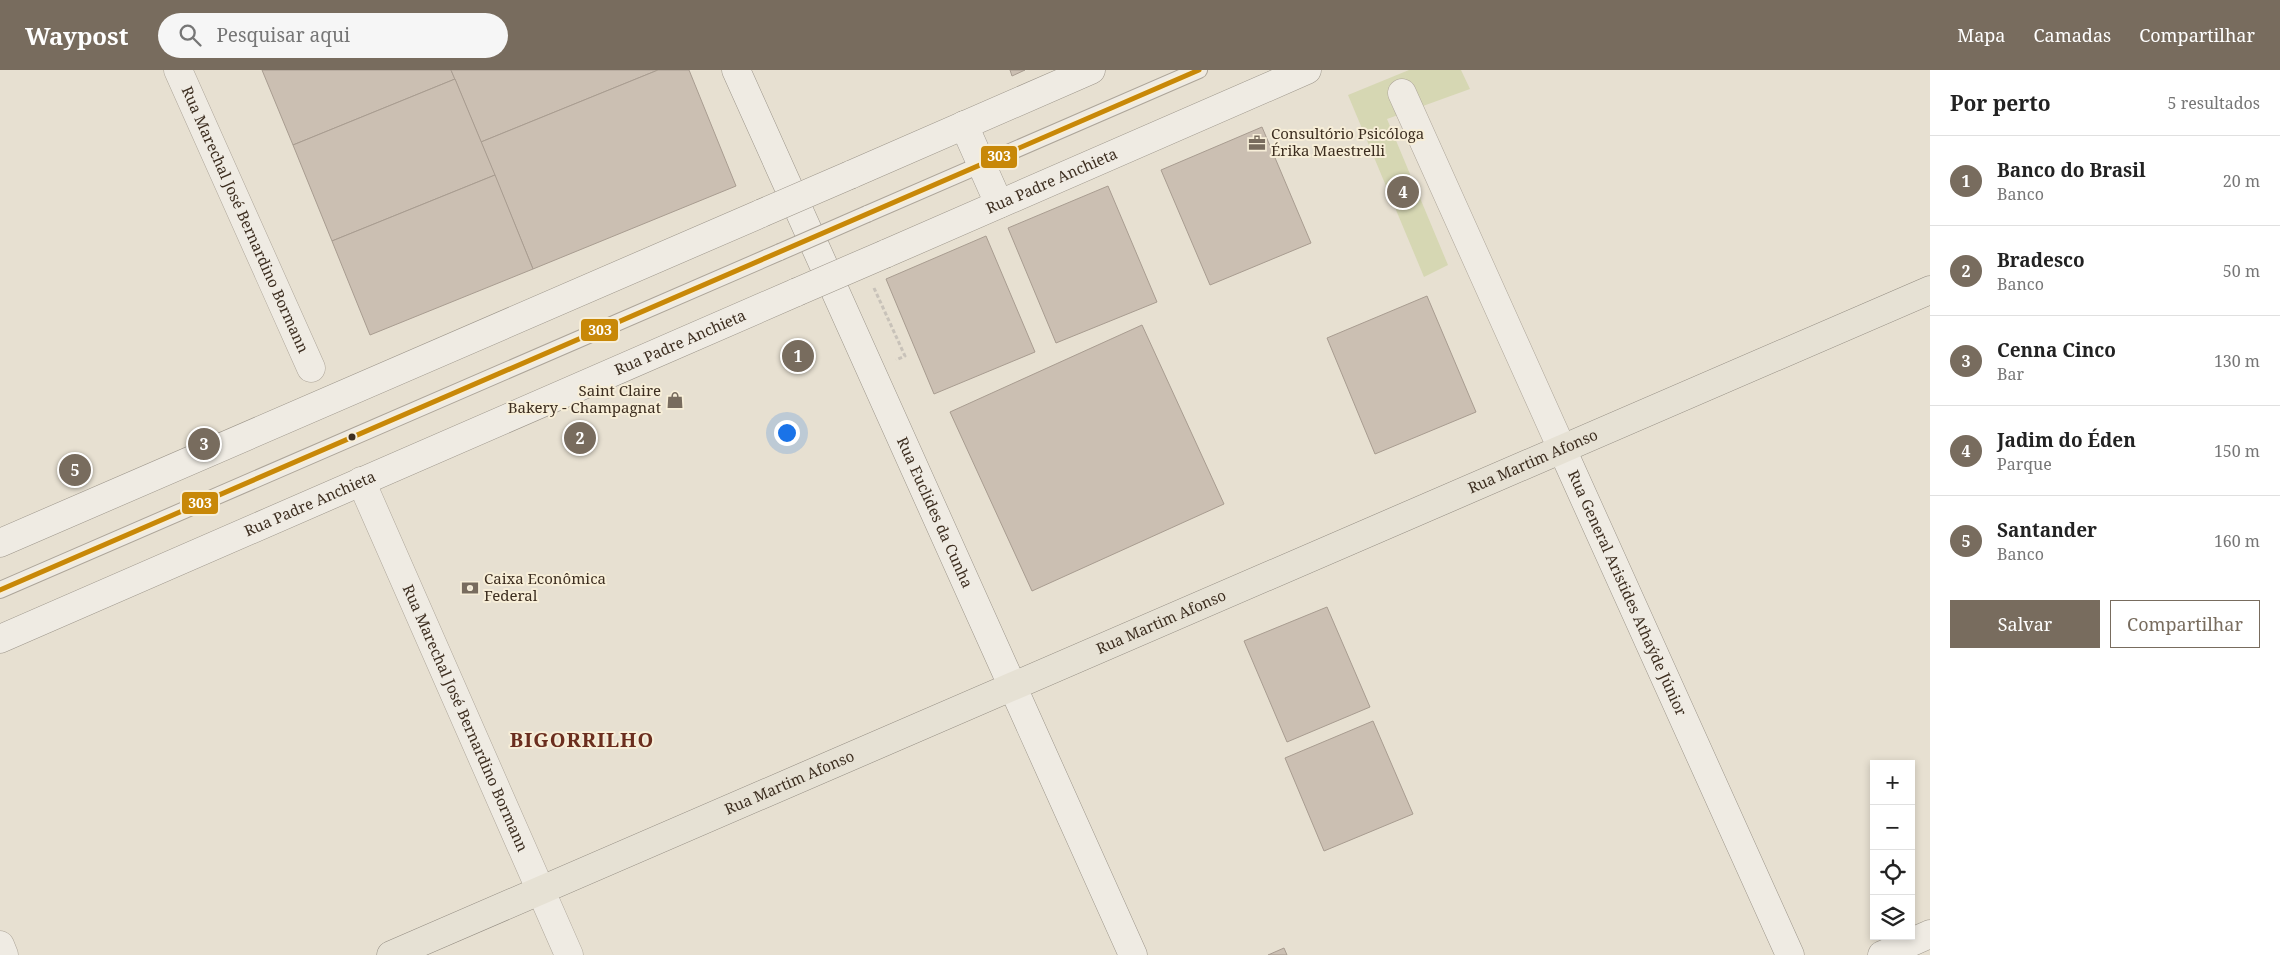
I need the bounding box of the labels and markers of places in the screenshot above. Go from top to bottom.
place label: Consultório Psicóloga Érika Maestrelli [1271,123,1424,160]
office icon: Consultório Psicóloga Érika Maestrelli [1247,133,1267,153]
pin: 4 [1387,173,1419,211]
pin: 1 [782,337,814,375]
place label: Saint Claire Bakery - Champagnat [508,380,661,417]
shop icon: Saint Claire Bakery - Champagnat [665,390,685,410]
pin: 2 [564,419,596,457]
pin: 3 [188,425,220,463]
unlabelled marker [347,432,357,442]
pin: 5 [59,451,91,489]
place label: Caixa Econômica Federal [484,568,606,605]
bank icon: Caixa Econômica Federal [460,578,480,598]

